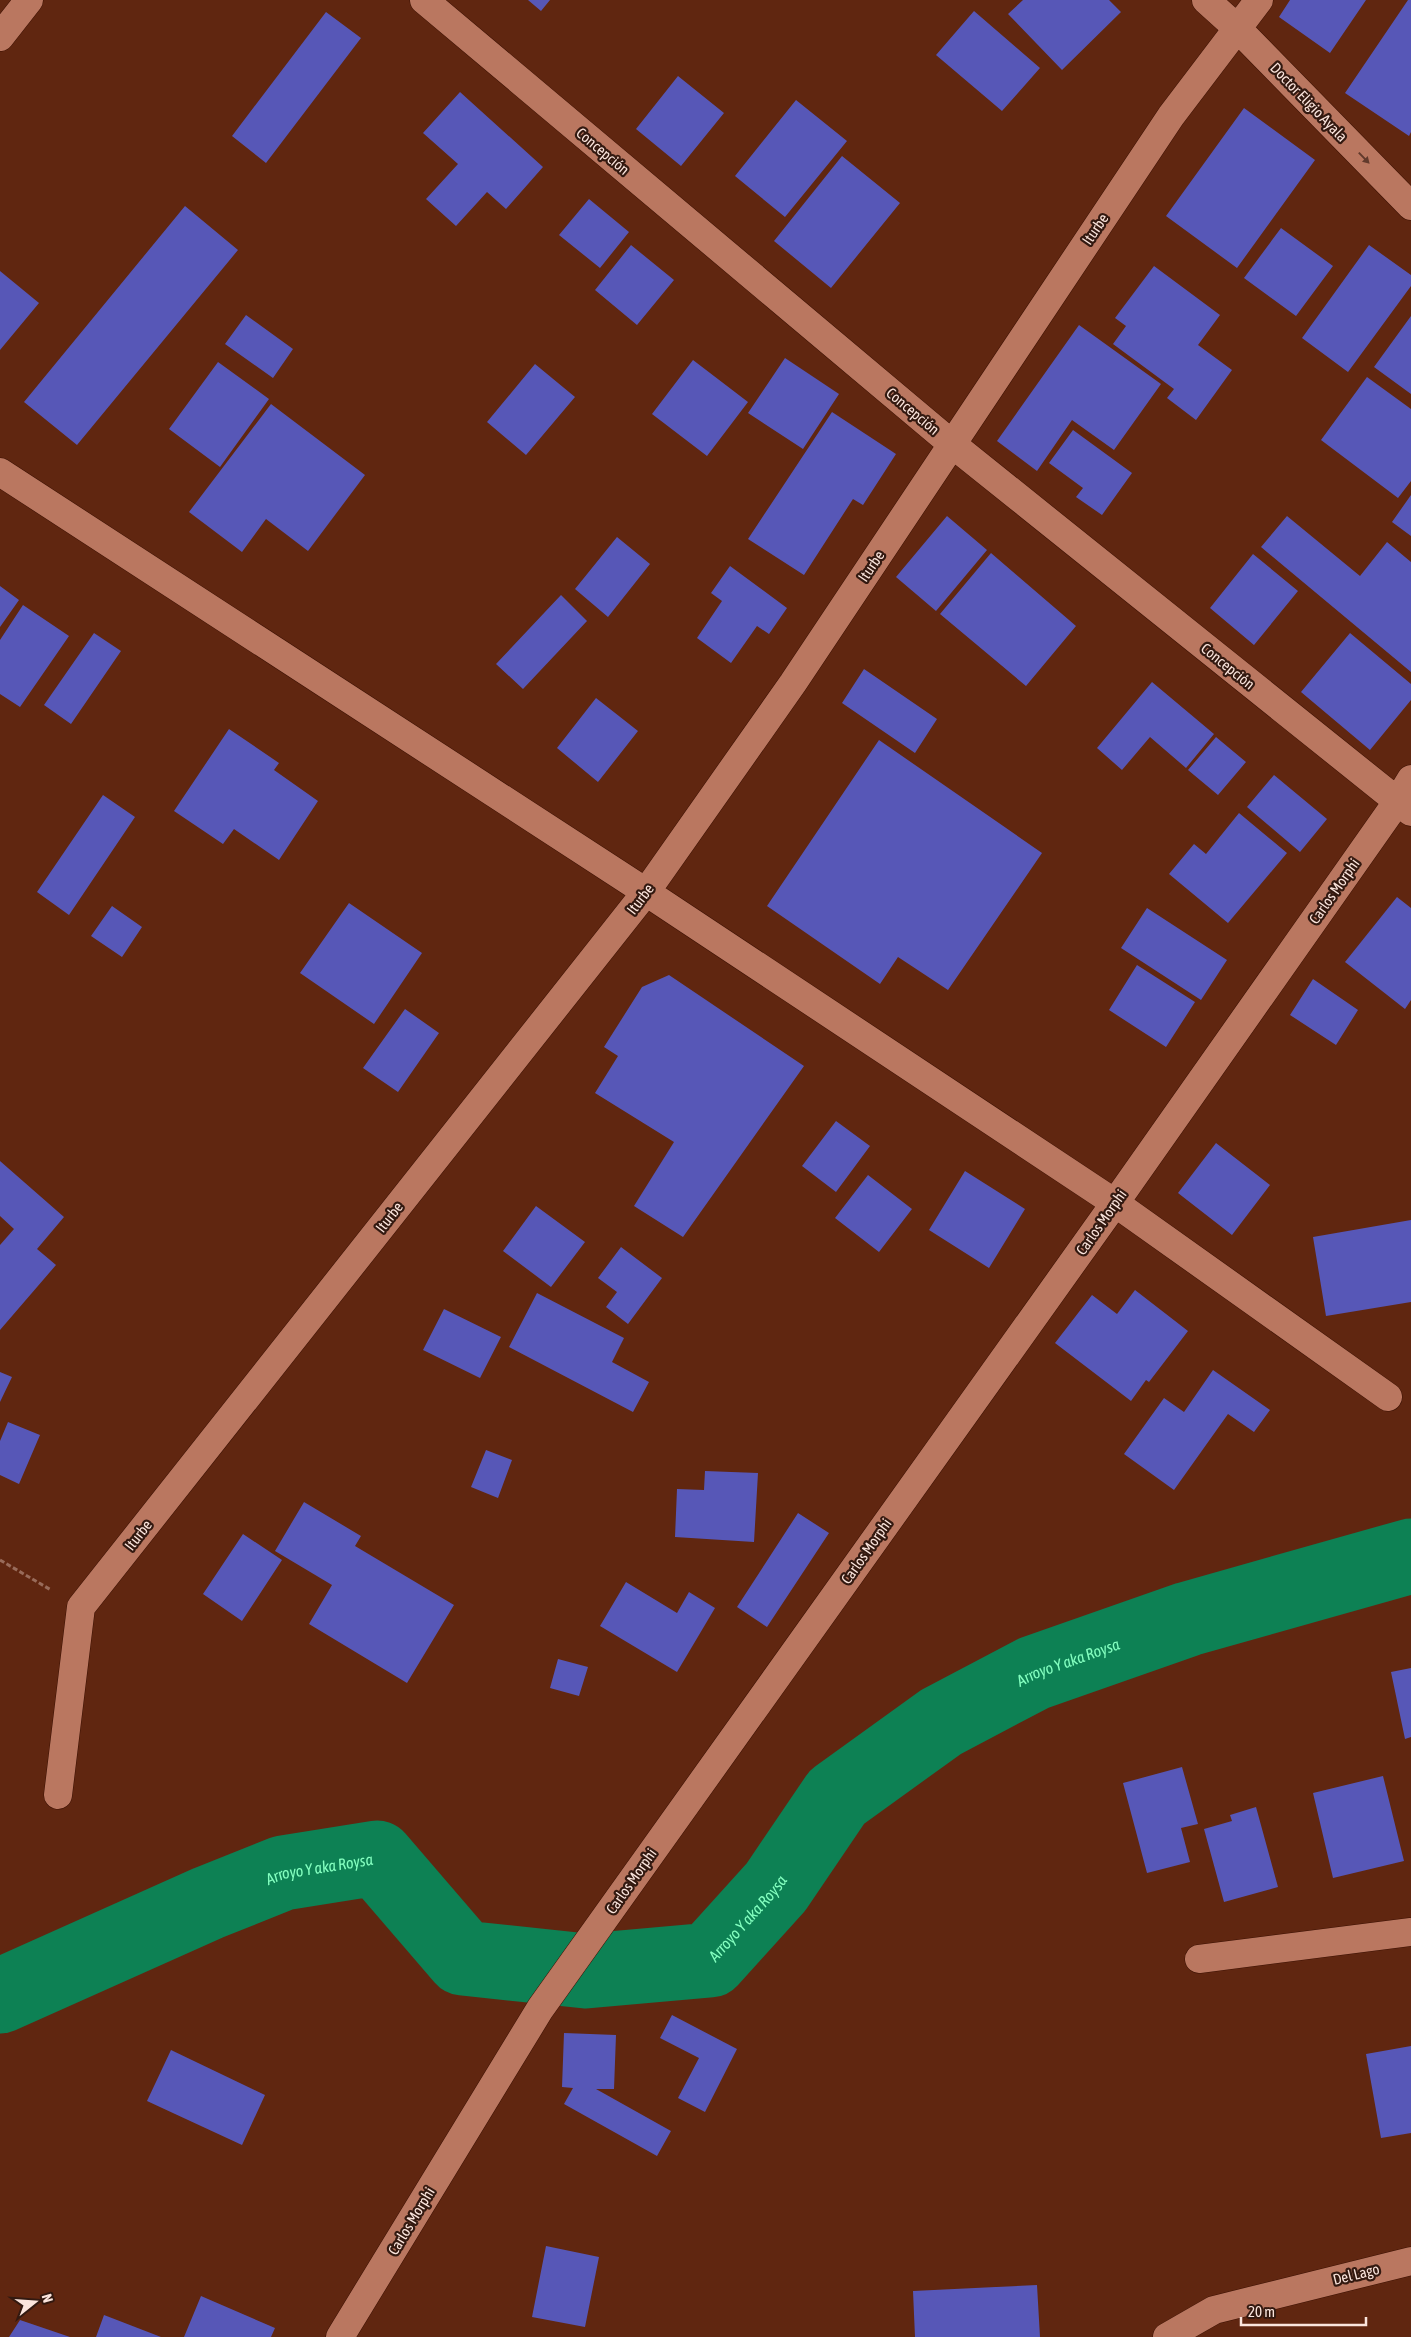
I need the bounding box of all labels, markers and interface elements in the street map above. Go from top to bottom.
street label: Doctor Eligio Ayala [1267,59,1351,145]
street label: Concepción [573,124,633,178]
one-way arrow [1358,152,1370,164]
street label: Iturbe [1079,210,1112,248]
street label: Concepción [883,384,943,438]
street label: Iturbe [855,547,888,585]
street label: Concepción [1198,639,1258,693]
street label: Carlos Morphi [1305,855,1363,927]
street label: Iturbe [623,880,657,918]
street label: Carlos Morphi [1072,1186,1130,1258]
street label: Iturbe [372,1198,406,1236]
street label: Carlos Morphi [837,1515,895,1587]
street label: Iturbe [121,1516,155,1554]
water label: Arroyo Y aka Roysa [1012,1635,1122,1690]
street label: Carlos Morphi [602,1845,660,1917]
water label: Arroyo Y aka Roysa [262,1850,375,1888]
water label: Arroyo Y aka Roysa [704,1872,791,1965]
street label: Carlos Morphi [384,2184,438,2258]
street label: Del Lago [1331,2260,1381,2288]
north arrow [10,2277,60,2327]
text: N [39,2292,56,2304]
scale bar [1241,2294,1366,2326]
text: 20 m [1248,2303,1275,2320]

